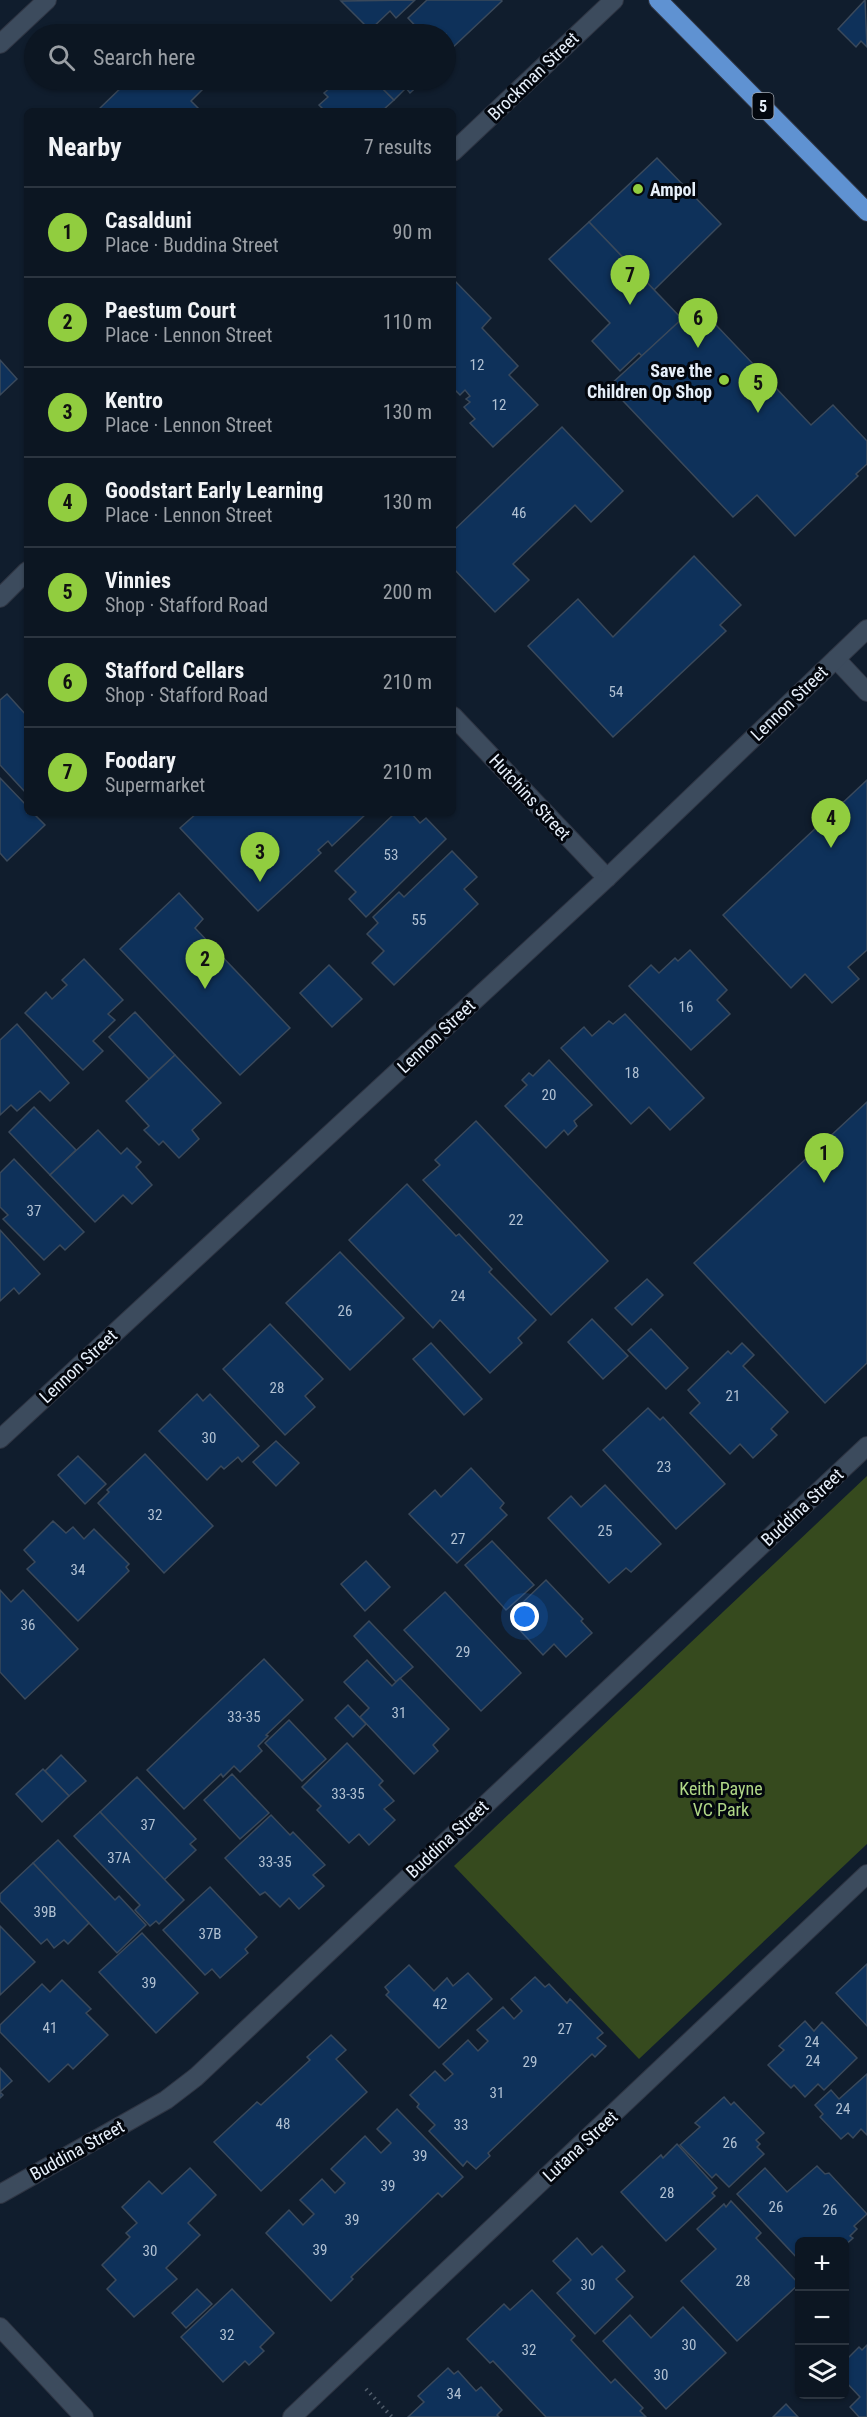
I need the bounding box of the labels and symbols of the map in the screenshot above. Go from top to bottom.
street label: Brockman Street [483,28,583,124]
road number: 5 [752,93,774,119]
place label: Ampol [650,179,696,200]
marker: Ampol [631,182,645,196]
pin: 7 [610,256,650,305]
pin: 6 [678,298,718,348]
house number: 12 [470,356,484,374]
place label: Save the Children Op Shop [587,360,712,402]
pin: 5 [738,364,777,413]
marker: Save the Children Op Shop [717,373,731,387]
house number: 12 [492,396,506,414]
house number: 46 [512,504,526,522]
street label: Lennon Street [746,661,832,745]
house number: 54 [609,683,623,701]
street label: Hutchins Street [485,750,575,844]
pin: 4 [812,798,850,848]
pin: 3 [240,832,280,882]
house number: 53 [384,846,398,864]
house number: 55 [412,911,426,929]
pin: 2 [186,940,224,989]
street label: Lennon Street [393,995,479,1077]
house number: 16 [679,998,693,1016]
house number: 18 [625,1064,639,1082]
house number: 20 [542,1086,556,1104]
pin: 1 [804,1134,844,1183]
house number: 37 [27,1202,41,1220]
house number: 22 [509,1211,523,1229]
house number: 24 [451,1287,465,1305]
house number: 26 [338,1302,352,1320]
street label: Lennon Street [35,1325,121,1407]
house number: 28 [270,1379,284,1397]
house number: 21 [726,1387,740,1405]
house number: 30 [202,1429,216,1447]
house number: 23 [657,1458,671,1476]
street label: Buddina Street [757,1464,847,1550]
house number: 32 [148,1506,162,1524]
house number: 25 [598,1522,612,1540]
house number: 27 [451,1530,465,1548]
house number: 34 [71,1561,85,1579]
your location [510,1602,539,1631]
house number: 36 [21,1616,35,1634]
house number: 29 [456,1643,470,1661]
house number: 31 [392,1704,406,1722]
house number: 33-35 [227,1708,261,1726]
park label: Keith Payne VC Park [679,1778,763,1820]
house number: 33-35 [331,1785,365,1803]
street label: Buddina Street [402,1796,492,1882]
house number: 37 [141,1816,155,1834]
house number: 37A [107,1849,131,1867]
house number: 33-35 [258,1853,292,1871]
house number: 39B [34,1903,57,1921]
house number: 37B [199,1925,222,1943]
house number: 39 [142,1974,156,1992]
house number: 42 [433,1995,447,2013]
house number: 41 [43,2019,57,2037]
house number: 27 [558,2020,572,2038]
house number: 24 [805,2033,819,2051]
house number: 24 [806,2052,820,2070]
house number: 29 [523,2053,537,2071]
house number: 31 [490,2084,504,2102]
house number: 24 [836,2100,850,2118]
street label: Lutana Street [538,2106,622,2186]
house number: 48 [276,2115,290,2133]
street label: Buddina Street [26,2116,128,2184]
house number: 33 [454,2116,468,2134]
house number: 26 [723,2134,737,2152]
house number: 39 [413,2147,427,2165]
house number: 39 [381,2177,395,2195]
house number: 28 [660,2184,674,2202]
house number: 26 [769,2198,783,2216]
house number: 26 [823,2201,837,2219]
house number: 39 [345,2211,359,2229]
house number: 39 [313,2241,327,2259]
house number: 30 [143,2242,157,2260]
house number: 28 [736,2272,750,2290]
house number: 30 [581,2276,595,2294]
house number: 32 [220,2326,234,2344]
house number: 30 [682,2336,696,2354]
house number: 32 [522,2341,536,2359]
house number: 30 [654,2366,668,2384]
house number: 34 [447,2385,461,2403]

